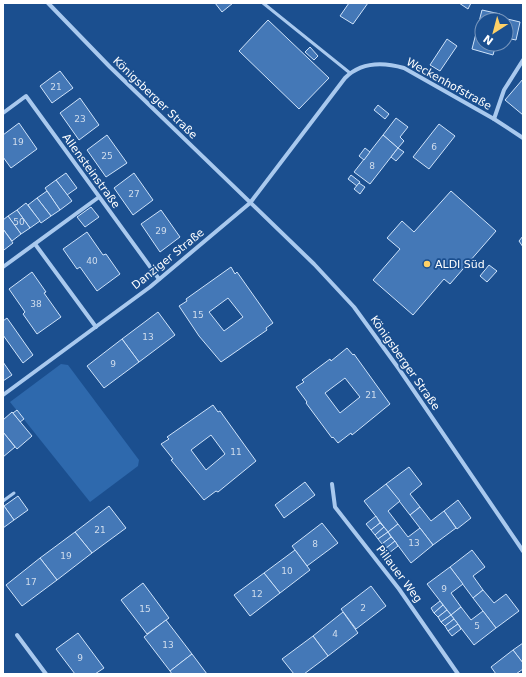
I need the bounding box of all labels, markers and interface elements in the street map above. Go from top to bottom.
north arrow [474,12,514,52]
text: N [481,32,496,48]
street label: Königsberger Straße [110,54,200,142]
street label: Weckenhofstraße [404,55,494,113]
house number: 21 [50,82,62,92]
house number: 23 [74,114,86,124]
street label: Allensteinstraße [60,131,123,211]
house number: 19 [12,137,24,147]
house number: 6 [431,142,437,152]
house number: 25 [101,151,113,161]
house number: 8 [369,161,375,171]
house number: 27 [128,189,140,199]
house number: 50 [13,217,25,227]
street label: Danziger Straße [129,226,207,292]
house number: 29 [155,226,167,236]
house number: 40 [86,256,98,266]
place label: ALDI Süd [435,258,485,271]
marker: ALDI Süd [422,259,432,269]
house number: 38 [30,299,42,309]
house number: 15 [192,310,204,320]
street label: Königsberger Straße [367,313,443,413]
house number: 13 [142,332,154,342]
house number: 9 [110,359,116,369]
house number: 21 [365,390,377,400]
house number: 11 [230,447,242,457]
house number: 21 [94,525,106,535]
house number: 13 [408,538,420,548]
house number: 8 [312,539,318,549]
street label: Pillauer Weg [373,543,425,605]
house number: 19 [60,551,72,561]
house number: 10 [281,566,293,576]
house number: 17 [25,577,37,587]
house number: 9 [441,584,447,594]
house number: 12 [251,589,263,599]
house number: 2 [360,603,366,613]
house number: 15 [139,604,151,614]
house number: 5 [474,621,480,631]
house number: 4 [332,629,338,639]
house number: 13 [162,640,174,650]
house number: 9 [77,653,83,663]

